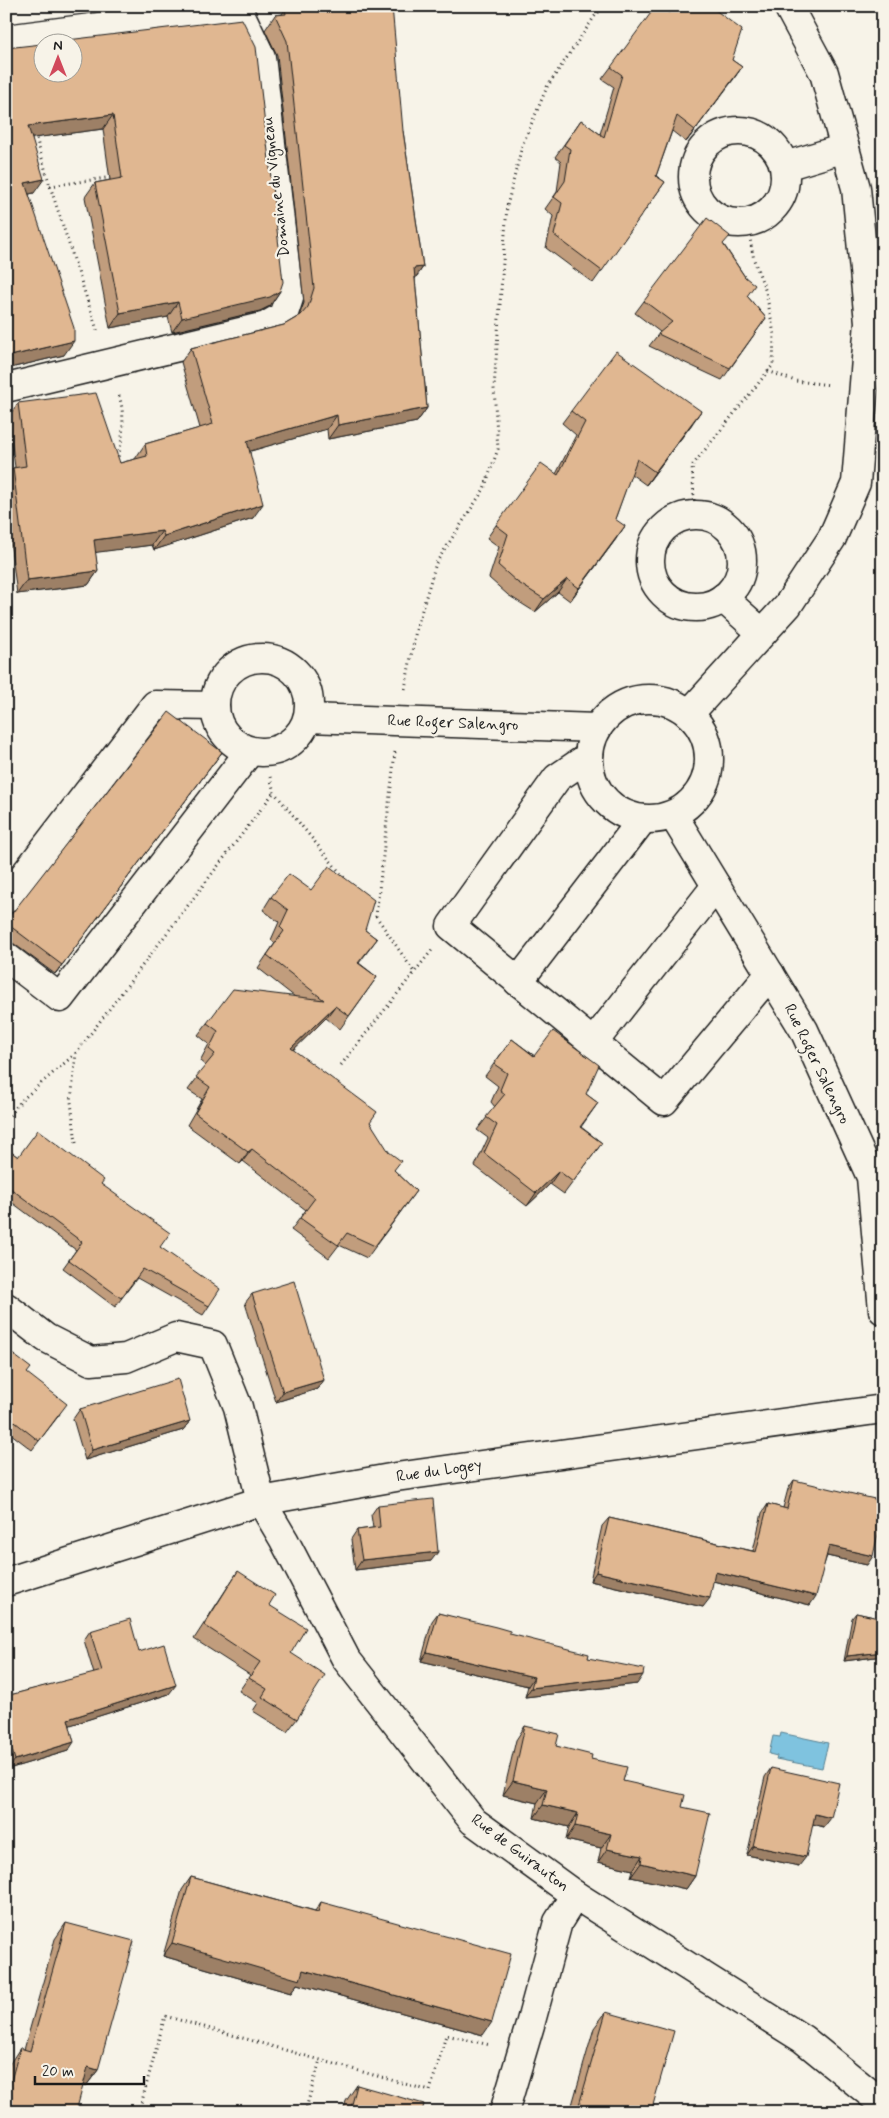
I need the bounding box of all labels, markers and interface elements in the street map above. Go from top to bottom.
north arrow [32,32,82,82]
text: N [53,37,63,55]
street label: Domaine du Vigneau [257,115,296,258]
street label: Rue Roger Salengro [387,710,519,737]
street label: Rue Roger Salengro [778,1000,855,1128]
street label: Rue du Logey [395,1455,483,1488]
street label: Rue de Guirauton [467,1809,573,1897]
scale bar [35,2053,144,2085]
text: 20 m [42,2062,74,2082]

